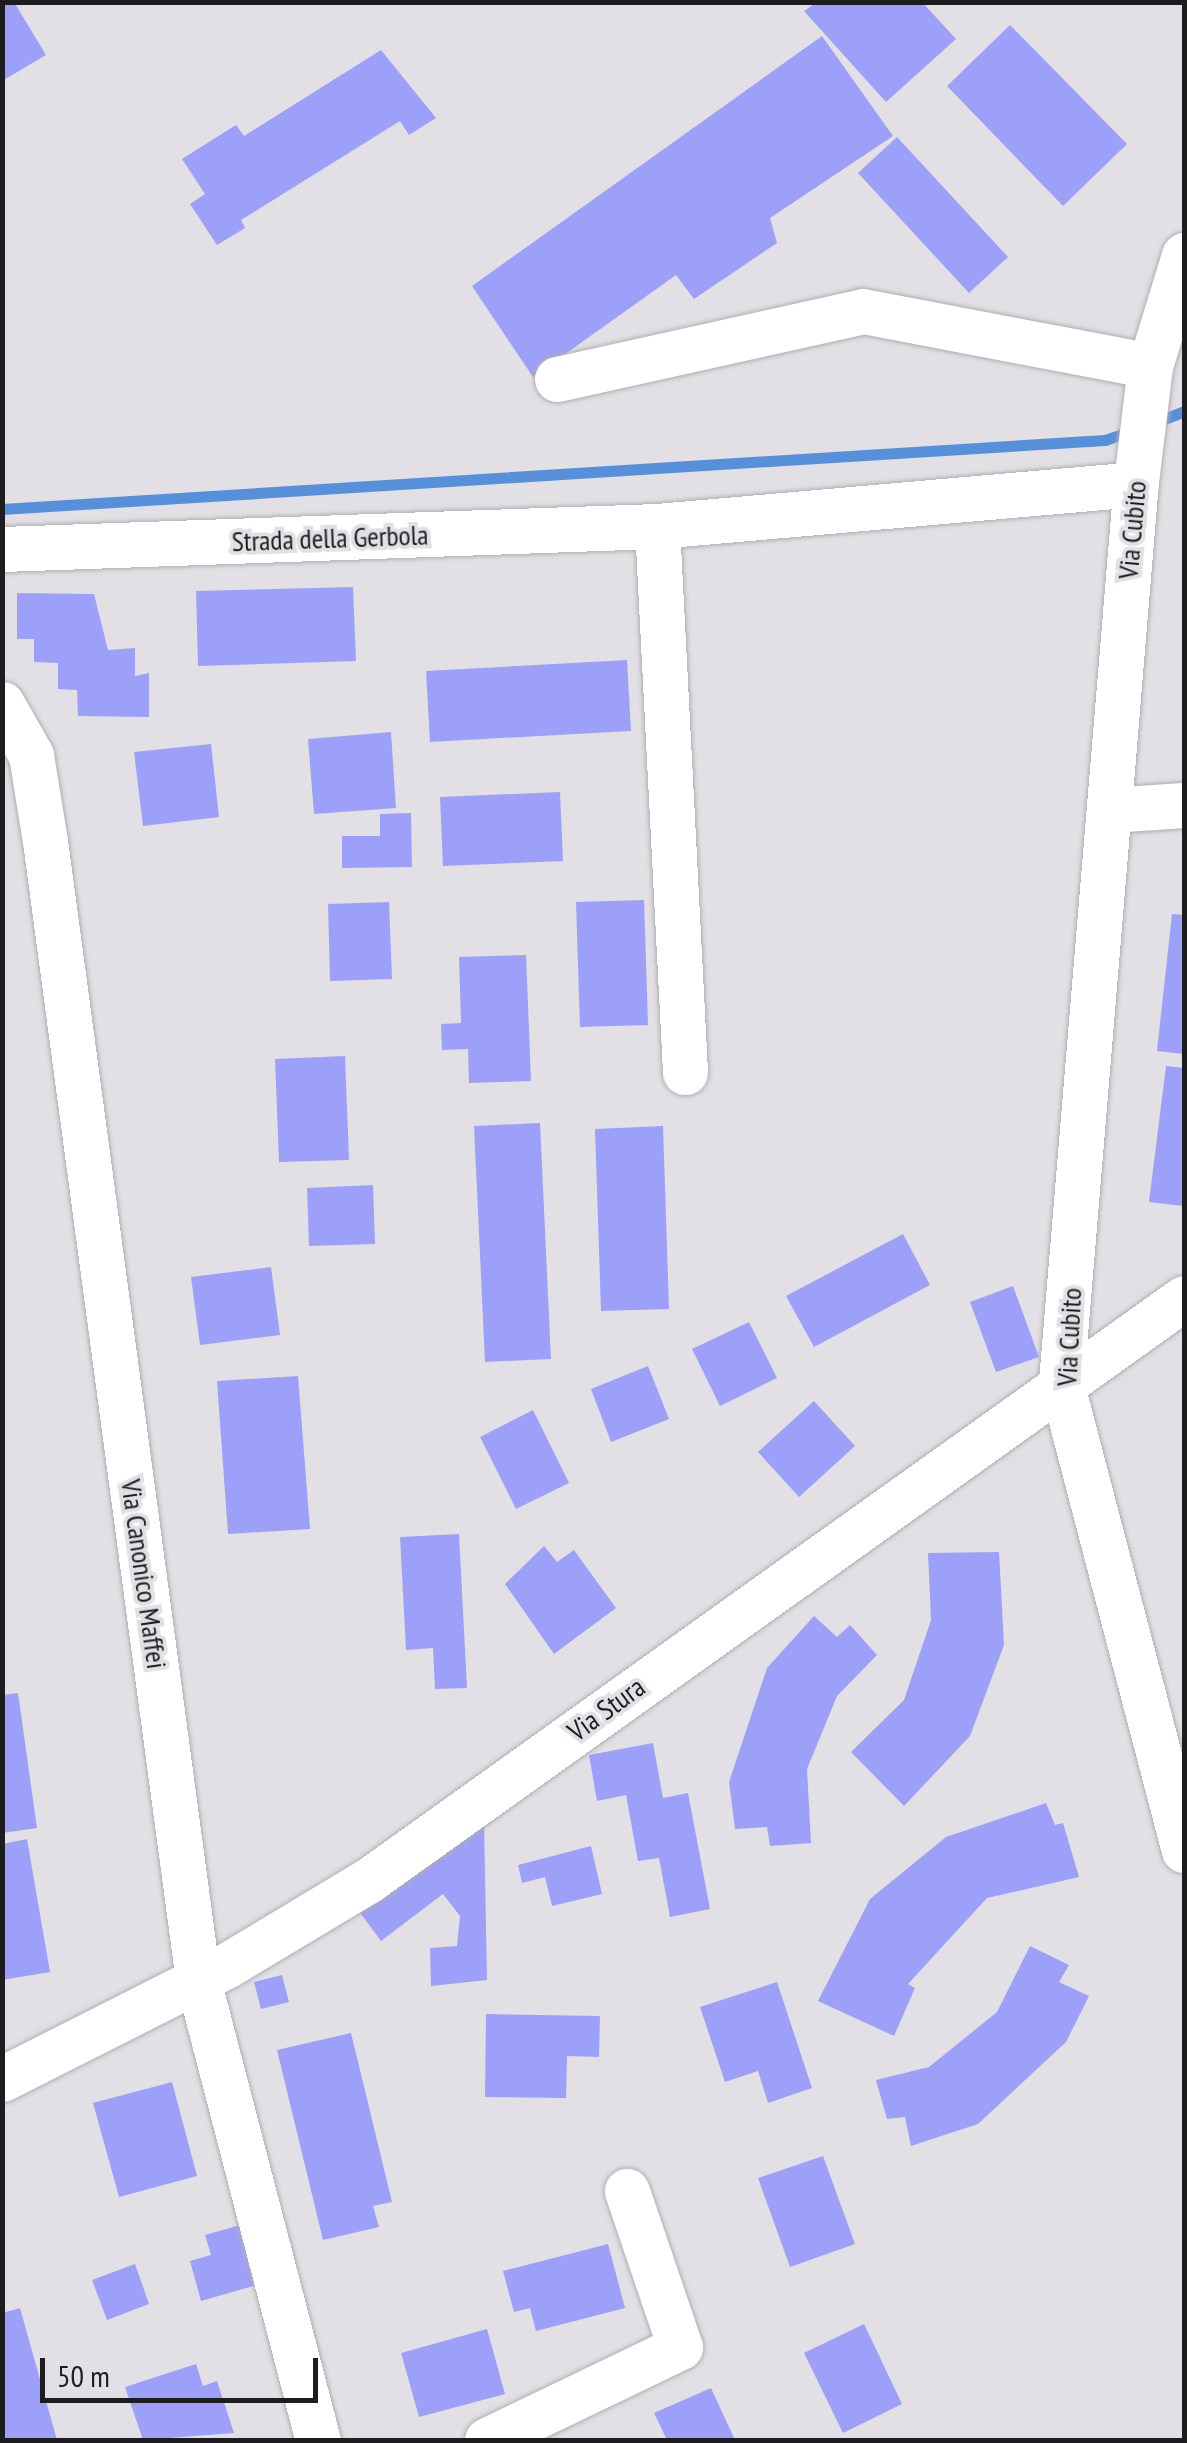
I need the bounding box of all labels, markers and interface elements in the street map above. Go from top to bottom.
street label: Via Cubito [1111,479,1153,581]
street label: Strada della Gerbola [231,518,429,558]
street label: Via Cubito [1050,1287,1088,1387]
street label: Via Canonico Maffei [114,1477,174,1671]
street label: Via Stura [561,1670,651,1748]
scale bar [45,2338,322,2400]
text: 50 m [57,2356,110,2395]

